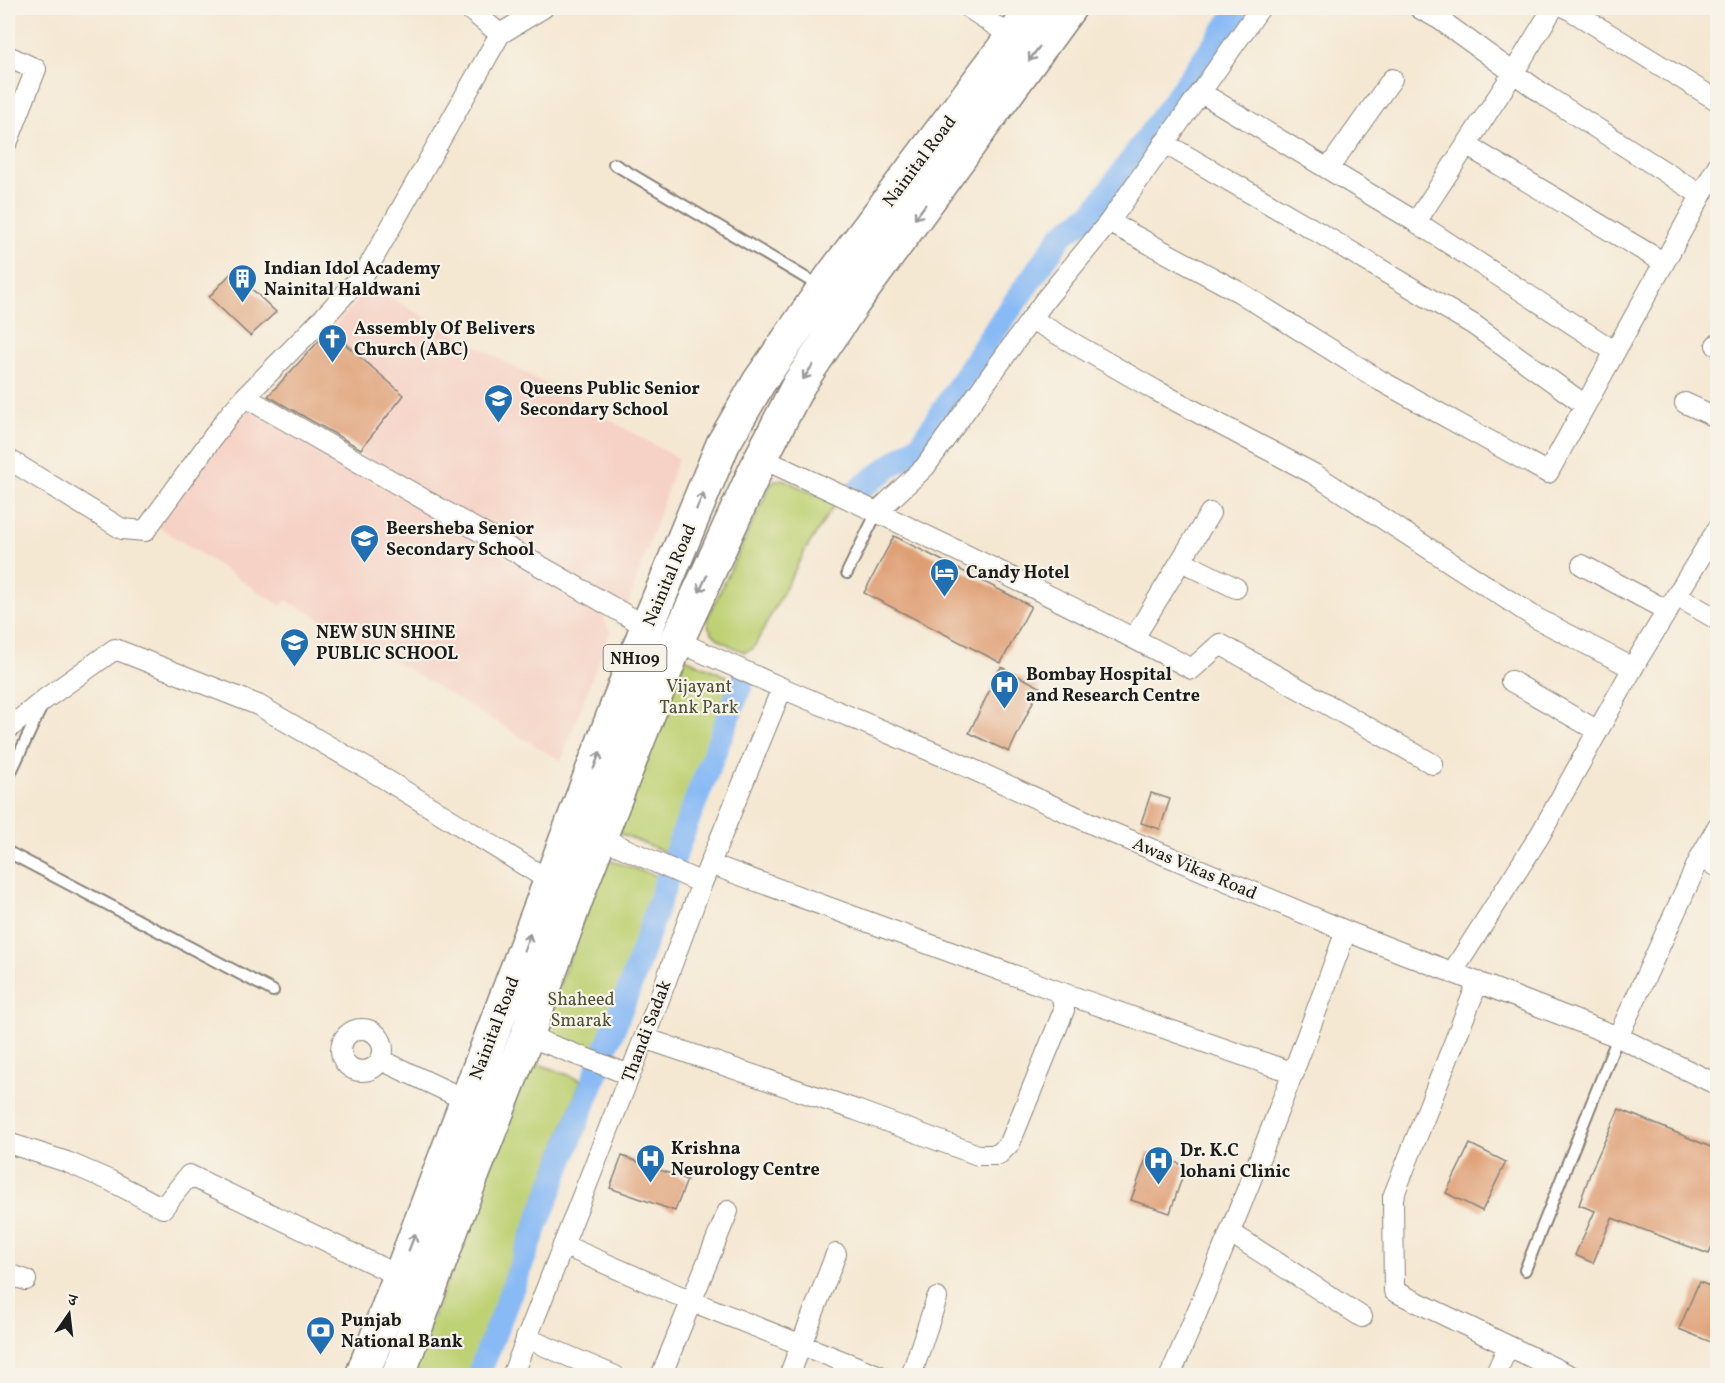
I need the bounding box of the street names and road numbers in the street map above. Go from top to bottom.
street label: Nainital Road [877,111,963,213]
street label: Nainital Road [638,521,703,631]
road number: NH109 [604,645,666,671]
street label: Awas Vikas Road [1128,832,1260,907]
street label: Nainital Road [464,973,527,1084]
street label: Thandi Sadak [616,977,678,1086]

